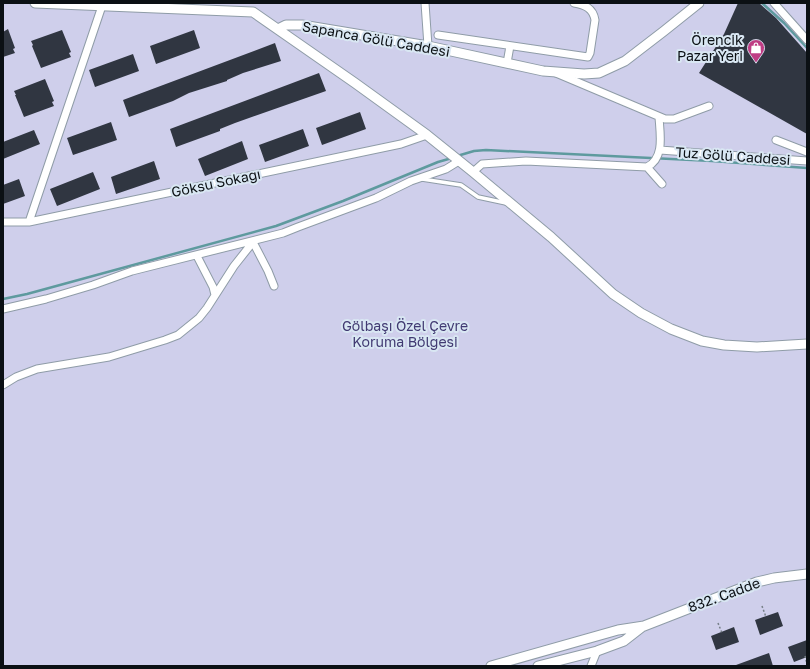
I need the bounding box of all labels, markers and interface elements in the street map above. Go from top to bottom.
street label: Sapanca Gölü Caddesi [301,17,451,60]
place label: Örencik Pazar Yeri [677,31,743,64]
shop icon: Örencik Pazar Yeri [746,38,766,63]
street label: Tuz Gölü Caddesi [675,143,791,168]
street label: Göksu Sokağı [170,165,262,200]
park label: Gölbaşı Özel Çevre Koruma Bölgesi [342,317,468,350]
street label: 832. Cadde [686,574,762,615]

